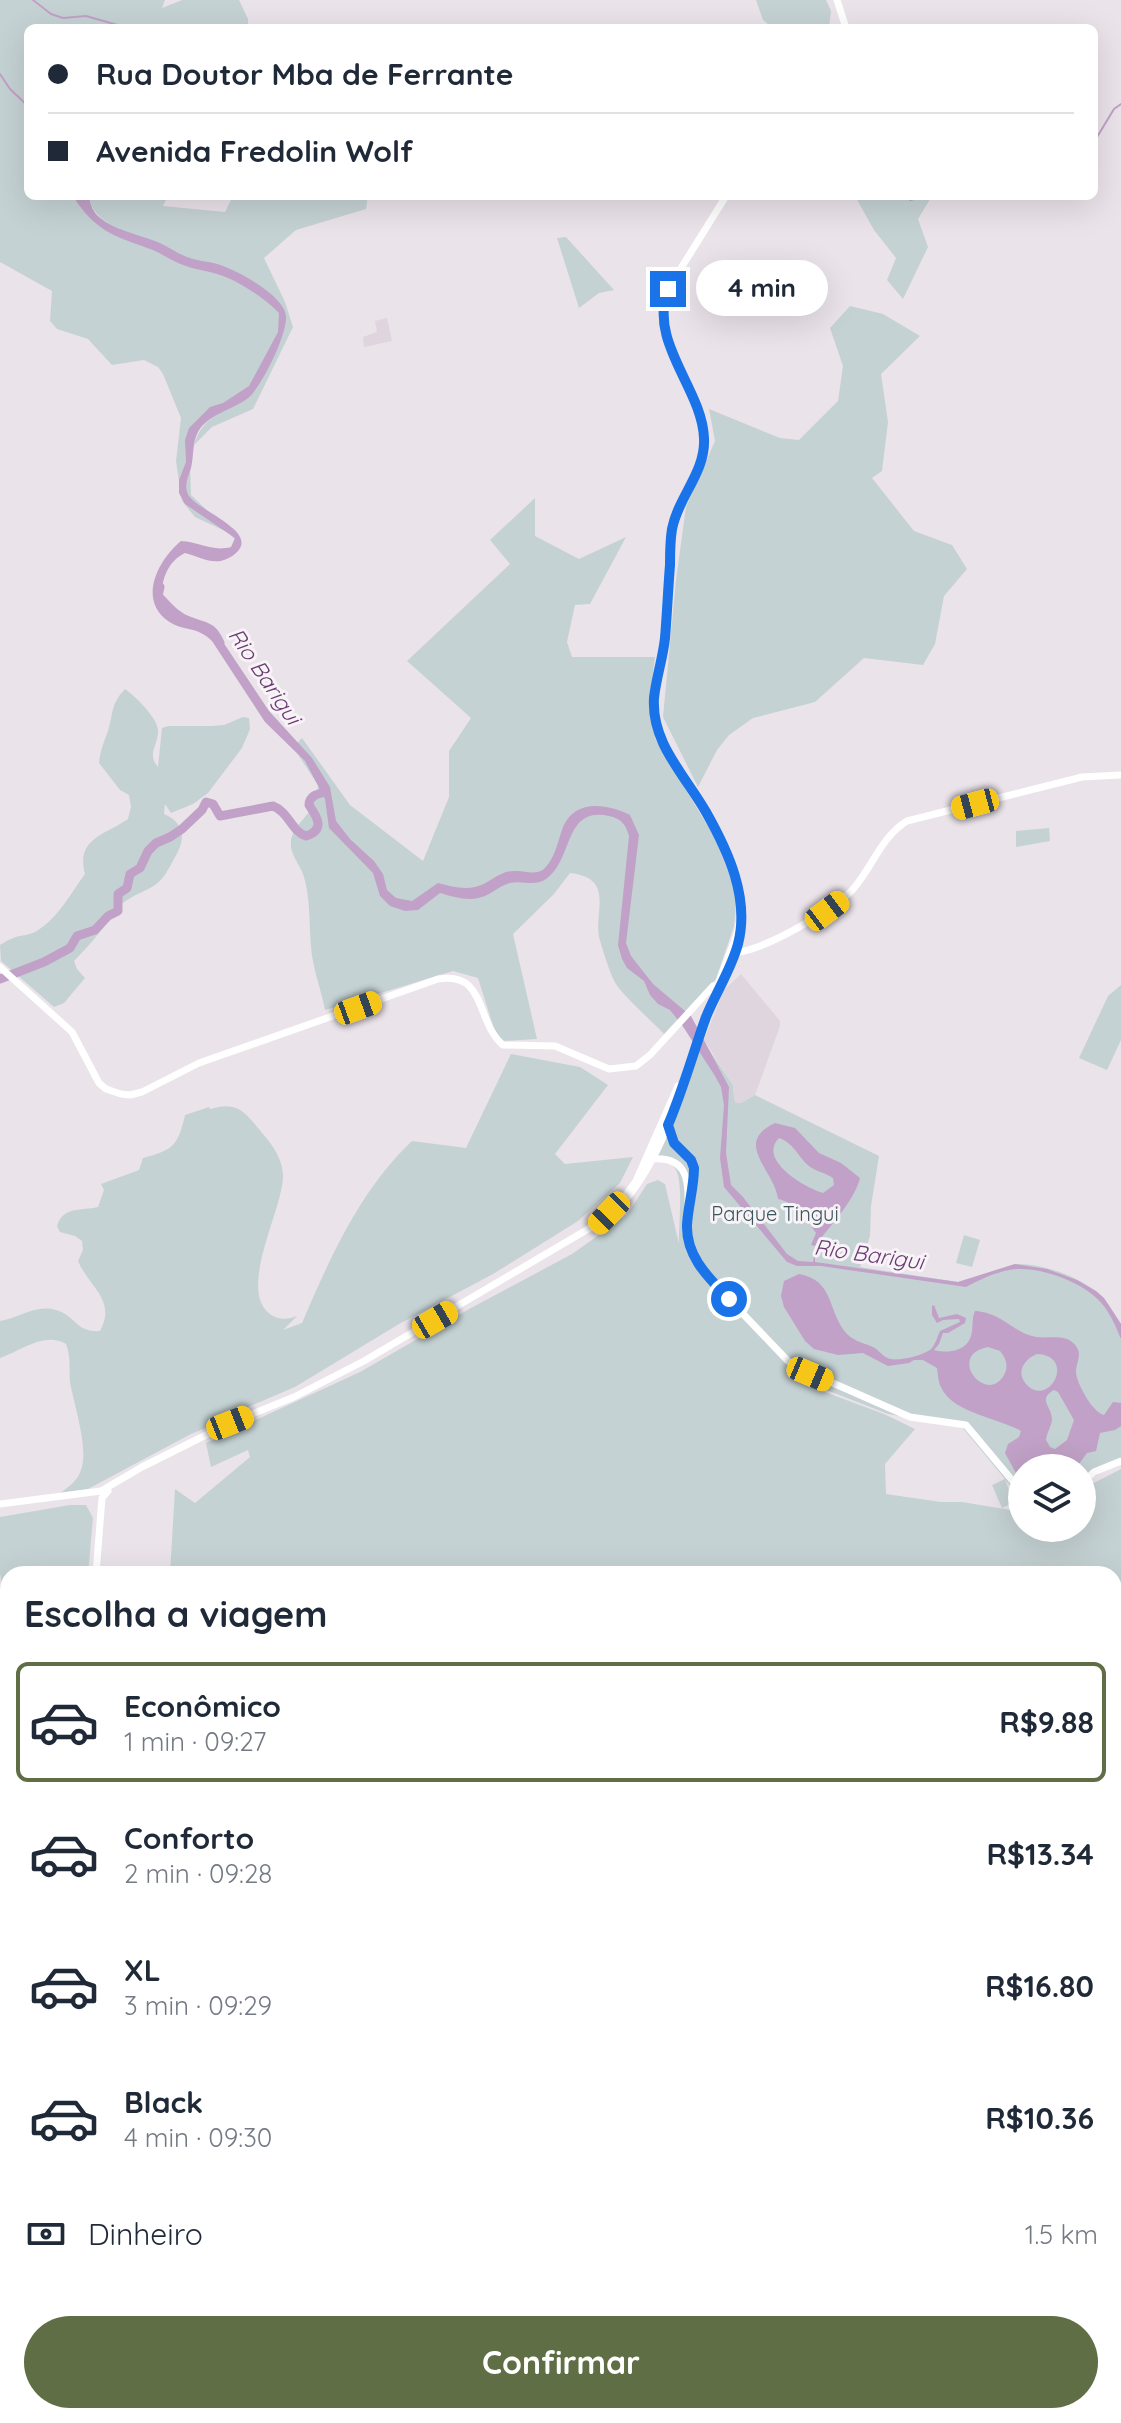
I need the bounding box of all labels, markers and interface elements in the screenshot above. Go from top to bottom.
text: Rua Doutor Mba de Ferrante [96,55,513,93]
text: Avenida Fredolin Wolf [96,132,413,170]
callout: 4 min [696,261,828,317]
route end [650,271,686,307]
text: 4 min [728,271,796,304]
water label: Rio Barigui [223,622,309,731]
car [949,786,1001,822]
car [801,887,853,935]
car [331,989,385,1027]
car [584,1187,634,1239]
park label: Parque Tingui [711,1201,839,1226]
water label: Rio Barigui [812,1232,928,1276]
route start [711,1281,747,1317]
car [408,1298,462,1342]
car [783,1354,837,1394]
car [203,1403,257,1443]
map controls [1008,1454,1096,1542]
button: layers [1008,1454,1096,1542]
text: Escolha a viagem [24,1591,327,1636]
icon: car [28,1686,100,1758]
text: Econômico [124,1687,281,1725]
text: R$9.88 [999,1703,1094,1741]
text: 1 min · 09:27 [124,1725,266,1758]
icon: car [28,1818,100,1890]
text: Conforto [124,1819,254,1857]
text: R$13.34 [986,1835,1094,1873]
text: 2 min · 09:28 [124,1857,272,1890]
icon: car [28,1950,100,2022]
text: XL [124,1951,161,1989]
text: R$16.80 [985,1967,1094,2005]
text: 3 min · 09:29 [124,1989,272,2022]
icon: car [28,2082,100,2154]
text: Black [124,2083,203,2121]
text: R$10.36 [985,2099,1094,2137]
text: 4 min · 09:30 [124,2121,272,2154]
icon: cash [24,2212,68,2256]
text: Dinheiro [88,2215,203,2253]
text: 1.5 km [1025,2218,1098,2251]
button: Confirmar [24,2316,1098,2408]

